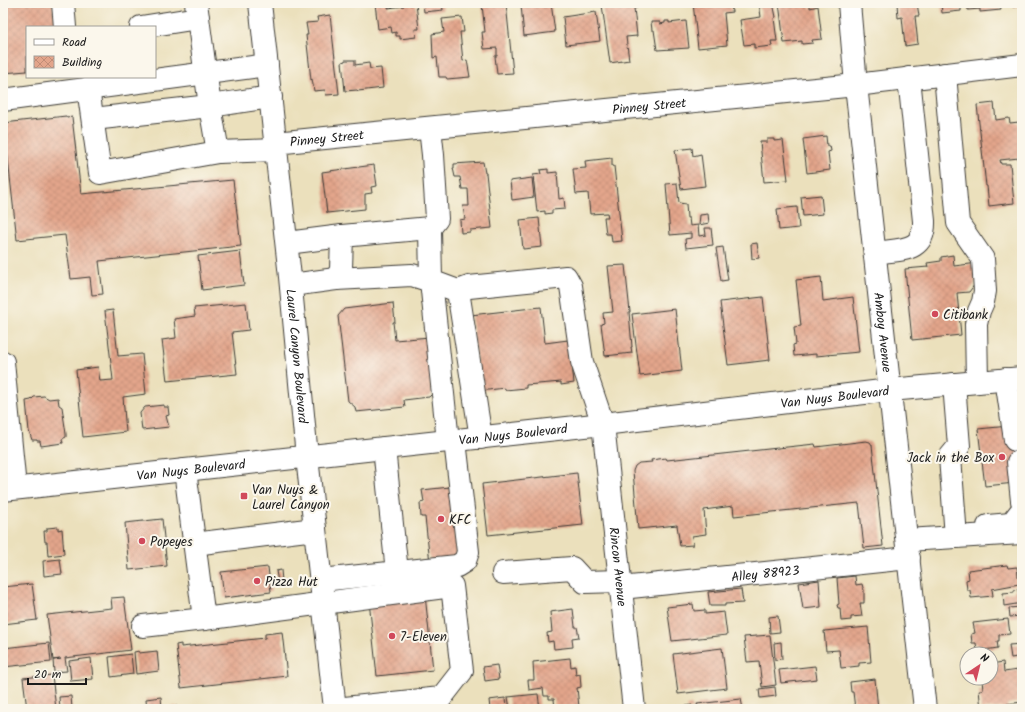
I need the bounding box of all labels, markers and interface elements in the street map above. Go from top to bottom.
legend [26,26,156,78]
text: Road [62,33,87,52]
text: Building [62,53,102,72]
street label: Pinney Street [611,93,688,121]
street label: Pinney Street [289,125,366,153]
street label: Laurel Canyon Boulevard [279,288,313,425]
street label: Amboy Avenue [867,291,897,374]
place label: Citibank [943,305,989,326]
marker: Citibank [930,309,940,319]
street label: Van Nuys Boulevard [780,381,891,415]
street label: Van Nuys Boulevard [458,419,569,452]
place label: Jack in the Box [907,448,994,469]
marker: Jack in the Box [997,452,1007,462]
street label: Van Nuys Boulevard [136,454,247,487]
place label: Van Nuys & Laurel Canyon [252,480,330,516]
marker: Van Nuys & Laurel Canyon [239,491,249,501]
place label: KFC [449,510,471,531]
marker: KFC [436,514,446,524]
street label: Rincon Avenue [602,526,632,608]
place label: Popeyes [150,532,193,553]
marker: Popeyes [137,536,147,546]
street label: Alley 88923 [730,560,801,588]
place label: Pizza Hut [265,572,319,593]
marker: Pizza Hut [252,576,262,586]
place label: 7-Eleven [400,627,447,648]
marker: 7-Eleven [387,631,397,641]
north arrow [959,646,999,686]
text: N [976,649,992,668]
scale bar [28,660,86,686]
text: 20 m [34,665,62,684]

